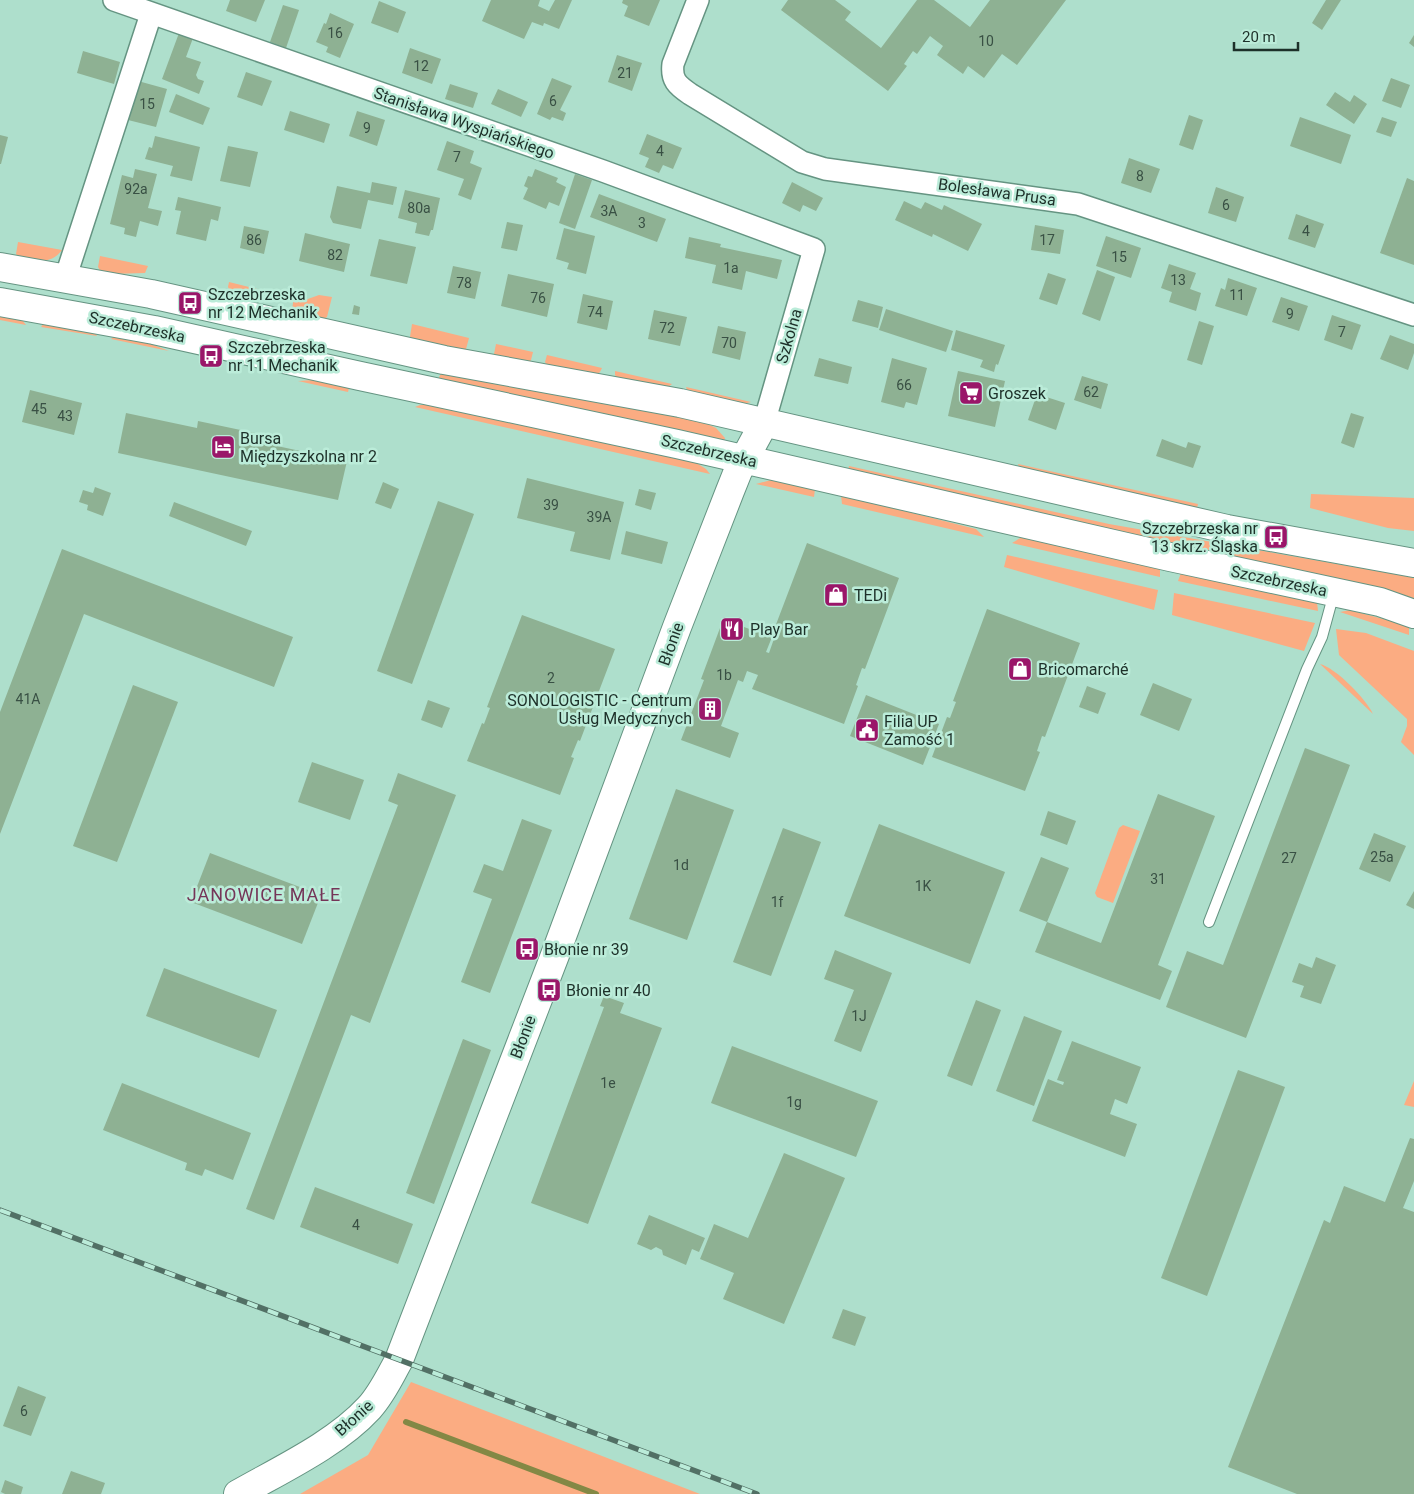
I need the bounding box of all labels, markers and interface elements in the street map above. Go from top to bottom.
scale bar [1234,20,1298,52]
house number: 16 [327,25,343,41]
text: 20 m [1242,28,1276,46]
house number: 10 [978,33,994,49]
house number: 12 [413,58,429,74]
house number: 21 [617,65,633,81]
street label: Stanisława Wyspiańskiego [371,83,557,163]
house number: 6 [549,93,557,109]
house number: 15 [139,96,155,112]
house number: 9 [363,120,371,136]
house number: 4 [656,143,664,159]
house number: 7 [453,149,461,165]
house number: 8 [1136,168,1144,184]
street label: Bolesława Prusa [937,174,1057,210]
house number: 92a [124,181,148,197]
house number: 6 [1222,197,1230,213]
house number: 80a [407,200,431,216]
house number: 3A [600,203,618,219]
house number: 3 [638,215,646,231]
house number: 4 [1302,223,1310,239]
house number: 86 [246,232,262,248]
house number: 17 [1039,232,1055,248]
house number: 82 [327,247,343,263]
house number: 15 [1111,249,1127,265]
house number: 1a [723,260,739,276]
house number: 13 [1170,272,1186,288]
house number: 78 [456,275,472,291]
place label: Szczebrzeska nr 12 Mechanik [208,285,318,322]
house number: 11 [1229,287,1245,303]
bus stop icon: Szczebrzeska nr 12 Mechanik [177,290,203,316]
house number: 76 [530,290,546,306]
house number: 74 [587,304,603,320]
street label: Szkolna [772,306,806,366]
house number: 9 [1286,306,1294,322]
street label: Szczebrzeska [87,308,187,346]
house number: 72 [659,320,675,336]
house number: 7 [1338,324,1346,340]
house number: 70 [721,335,737,351]
place label: Szczebrzeska nr 11 Mechanik [228,338,338,375]
bus stop icon: Szczebrzeska nr 11 Mechanik [198,343,224,369]
house number: 66 [896,377,912,393]
supermarket icon: Groszek [958,380,984,406]
place label: Groszek [988,384,1047,403]
house number: 62 [1083,384,1099,400]
house number: 45 [31,401,47,417]
house number: 43 [57,408,73,424]
place label: Bursa Międzyszkolna nr 2 [240,429,377,466]
street label: Szczebrzeska [659,431,759,471]
hotel icon: Bursa Międzyszkolna nr 2 [210,434,236,460]
house number: 39 [543,497,559,513]
house number: 39A [587,509,611,525]
place label: Szczebrzeska nr 13 skrz. Śląska [1142,519,1259,556]
bus stop icon: Szczebrzeska nr 13 skrz. Śląska [1263,524,1289,550]
street label: Szczebrzeska [1229,562,1329,600]
shop icon: TEDi [823,582,849,608]
place label: TEDi [854,586,887,605]
restaurant icon: Play Bar [719,616,745,642]
street label: Błonie [654,620,688,668]
place label: Play Bar [750,620,809,639]
shop icon: Bricomarché [1007,656,1033,682]
place label: Bricomarché [1038,660,1128,679]
house number: 1b [716,667,732,683]
house number: 2 [547,670,555,686]
house number: 41A [16,691,40,707]
place label: SONOLOGISTIC - Centrum Usług Medycznych [507,691,692,728]
building icon: SONOLOGISTIC - Centrum Usług Medycznych [697,696,723,722]
place label: Filia UP Zamość 1 [884,712,955,749]
public building icon: Filia UP Zamość 1 [854,717,880,743]
house number: 25a [1370,849,1394,865]
house number: 27 [1281,850,1297,866]
house number: 1d [673,857,689,873]
house number: 31 [1150,871,1166,887]
house number: 1K [915,878,932,894]
district label: JANOWICE MAŁE [187,884,341,905]
house number: 1f [771,894,783,910]
bus stop icon: Błonie nr 39 [514,936,540,962]
place label: Błonie nr 39 [544,940,629,959]
bus stop icon: Błonie nr 40 [536,977,562,1003]
place label: Błonie nr 40 [566,981,651,1000]
house number: 1J [851,1008,867,1024]
street label: Błonie [506,1013,540,1061]
house number: 1e [600,1075,616,1091]
house number: 1g [786,1094,802,1110]
house number: 4 [352,1217,360,1233]
street label: Błonie [331,1396,377,1440]
house number: 6 [20,1403,28,1419]

